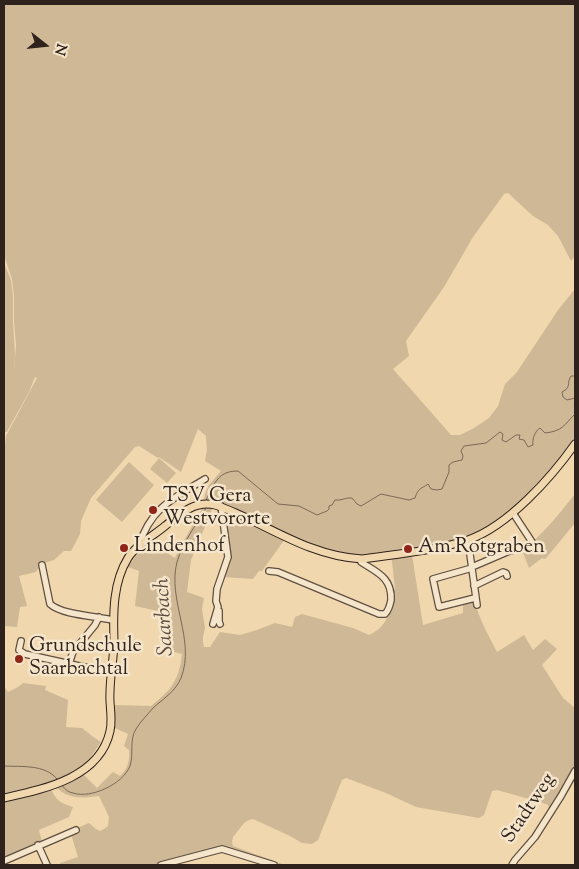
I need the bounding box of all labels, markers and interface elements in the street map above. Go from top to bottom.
north arrow [20,20,70,70]
text: N [48,41,71,57]
place label: TSV Gera Westvororte [163,486,270,533]
marker: TSV Gera Westvororte [147,504,159,516]
place label: Lindenhof [134,536,225,560]
place label: Am Rotgraben [418,537,545,561]
marker: Lindenhof [118,542,130,554]
marker: Am Rotgraben [402,543,414,555]
water label: Saarbach [151,577,181,657]
place label: Grundschule Saarbachtal [29,636,142,683]
marker: Grundschule Saarbachtal [13,653,25,665]
street label: Stadtweg [498,770,562,848]

